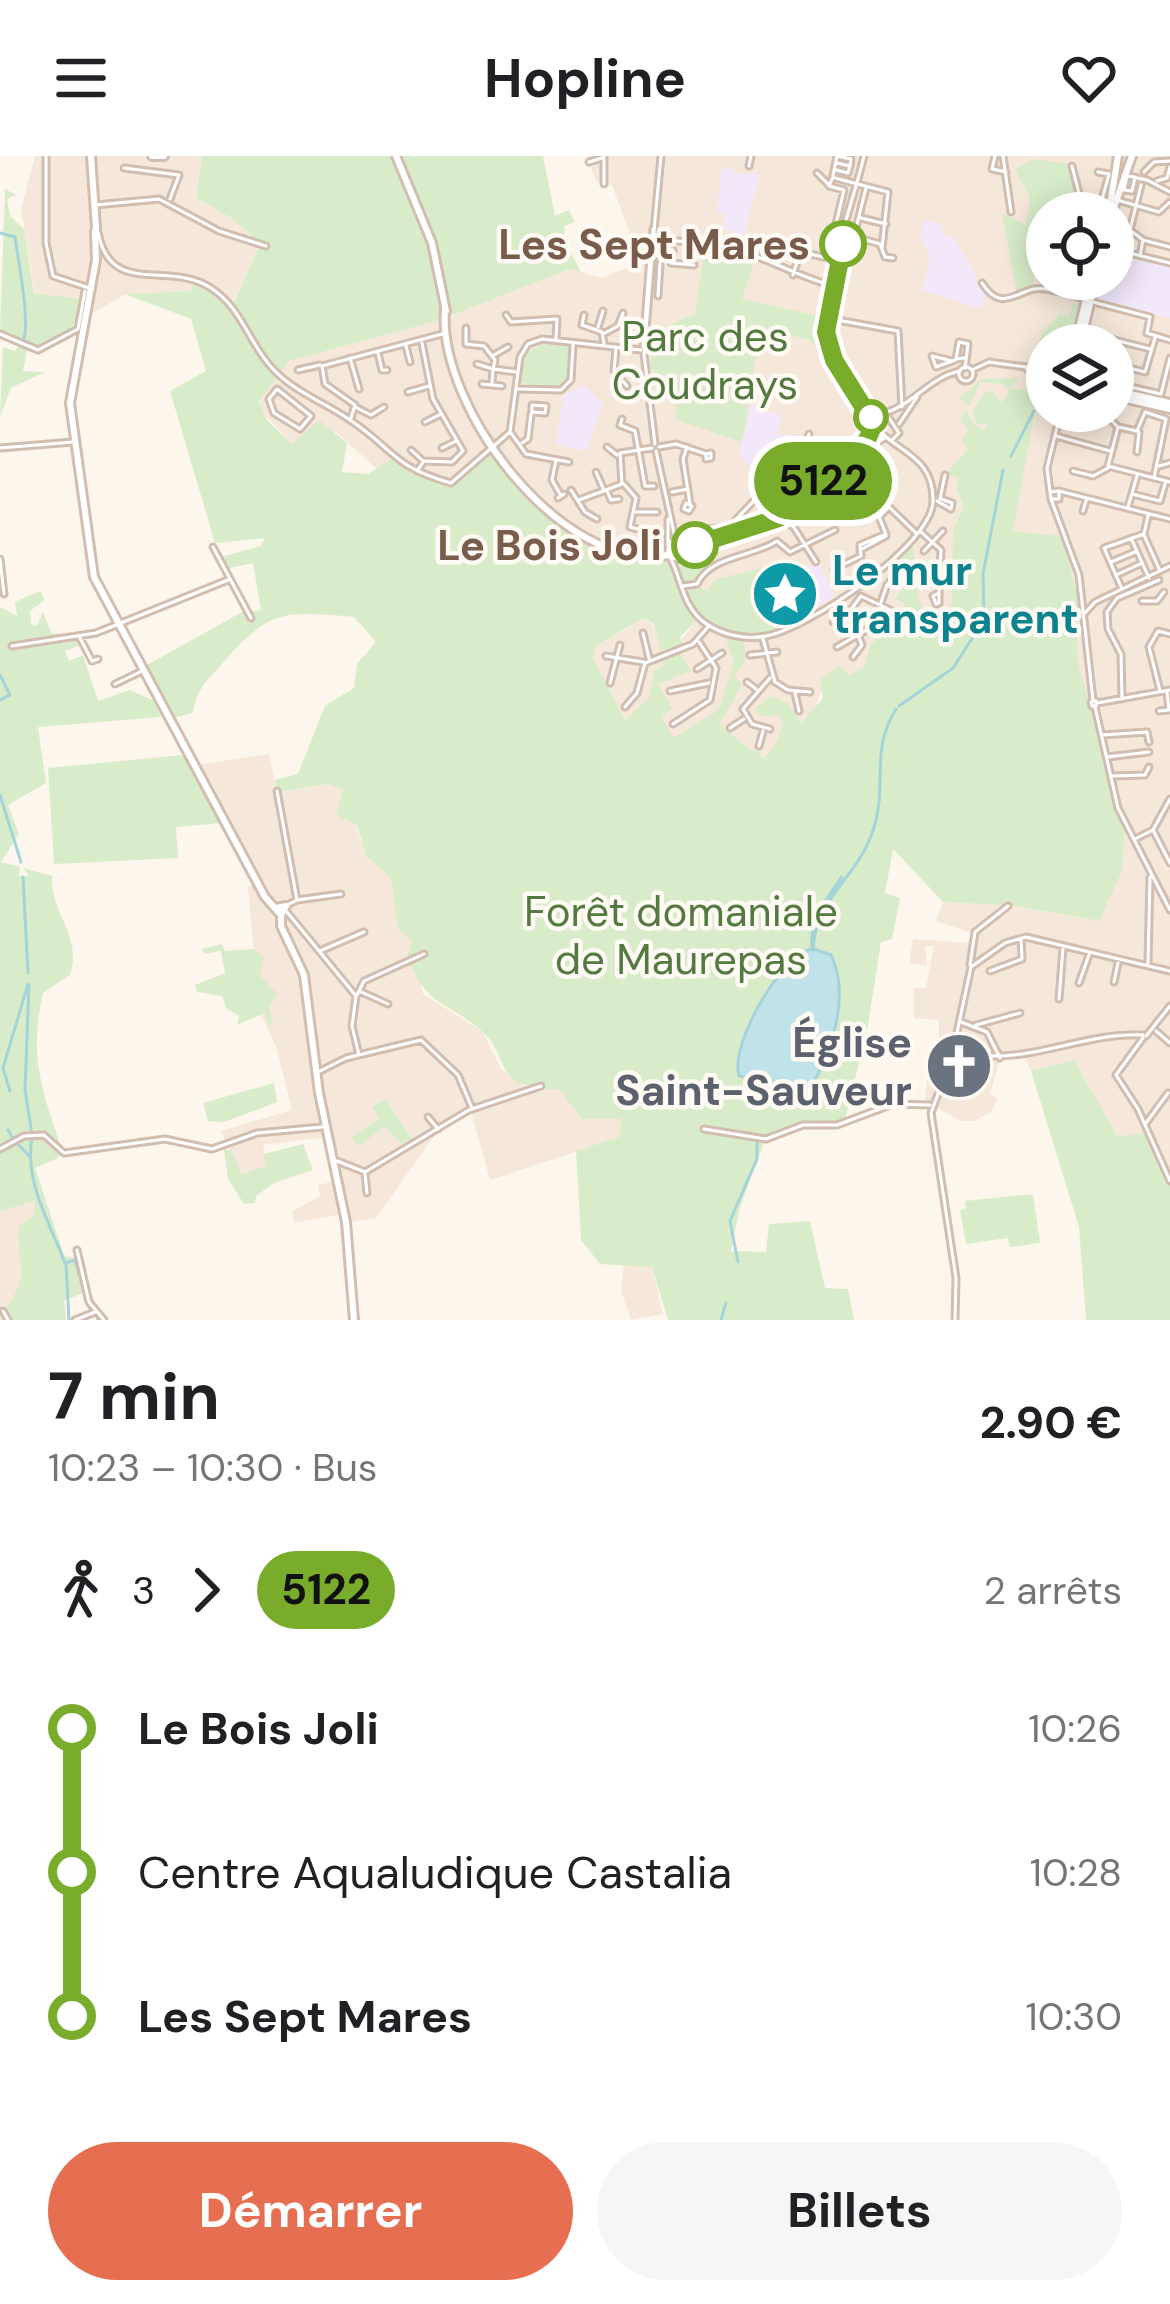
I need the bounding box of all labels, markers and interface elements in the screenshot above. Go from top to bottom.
text: Hopline [484,43,686,114]
icon: menu [48,45,114,111]
icon: heart [1056,45,1122,111]
map controls [1026,192,1134,432]
button: locate [1026,192,1134,300]
place label: Les Sept Mares [498,217,810,272]
marker: Les Sept Mares [821,222,865,266]
park label: Parc des Coudrays [612,309,798,412]
button: layers [1026,324,1134,432]
unlabelled marker [855,401,887,433]
line badge: 5122 [739,442,907,520]
text: 5122 [778,453,868,508]
place label: Le Bois Joli [437,518,662,573]
marker: Le Bois Joli [673,523,717,567]
place label: Le mur transparent [832,543,1079,646]
place icon: Le mur transparent [750,559,820,629]
park label: Forêt domaniale de Maurepas [524,884,838,987]
place label: Église Saint-Sauveur [615,1015,912,1118]
church icon: Église Saint-Sauveur [924,1031,994,1101]
text: 7 min [48,1354,220,1439]
text: 2.90 € [980,1393,1122,1452]
text: 10:23 – 10:30 · Bus [48,1442,377,1493]
icon: walk [48,1557,114,1623]
icon: forward [173,1557,239,1623]
text: 5122 [281,1562,371,1617]
text: 3 [132,1565,155,1616]
text: 2 arrêts [983,1565,1122,1616]
text: Le Bois Joli [138,1699,379,1758]
text: 10:26 [1028,1703,1122,1754]
text: Centre Aqualudique Castalia [138,1843,732,1902]
text: 10:28 [1030,1847,1122,1898]
text: Les Sept Mares [138,1987,472,2046]
text: 10:30 [1026,1991,1122,2042]
button: Démarrer [48,2142,573,2280]
button: Billets [597,2142,1122,2280]

